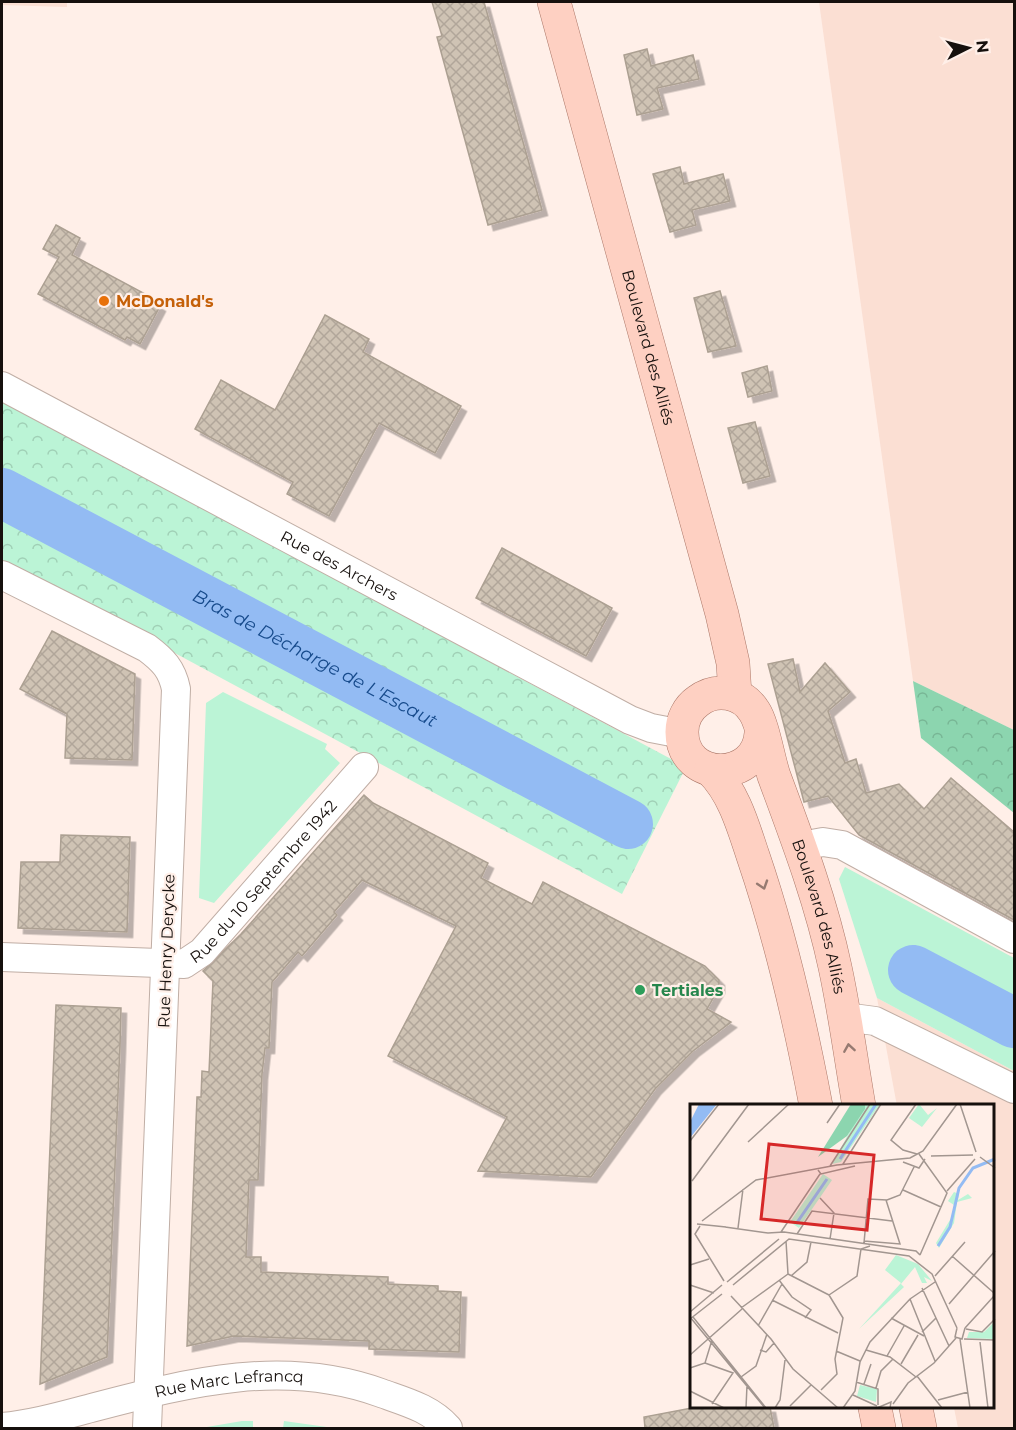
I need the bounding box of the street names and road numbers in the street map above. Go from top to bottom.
street label: Boulevard des Alliés [618,268,679,427]
street label: Rue des Archers [277,527,401,605]
street label: Rue du 10 Septembre 1942 [186,796,341,967]
street label: Boulevard des Alliés [788,836,849,996]
street label: Rue Henry Derycke [154,874,179,1028]
street label: Rue Marc Lefrancq [153,1366,304,1402]

